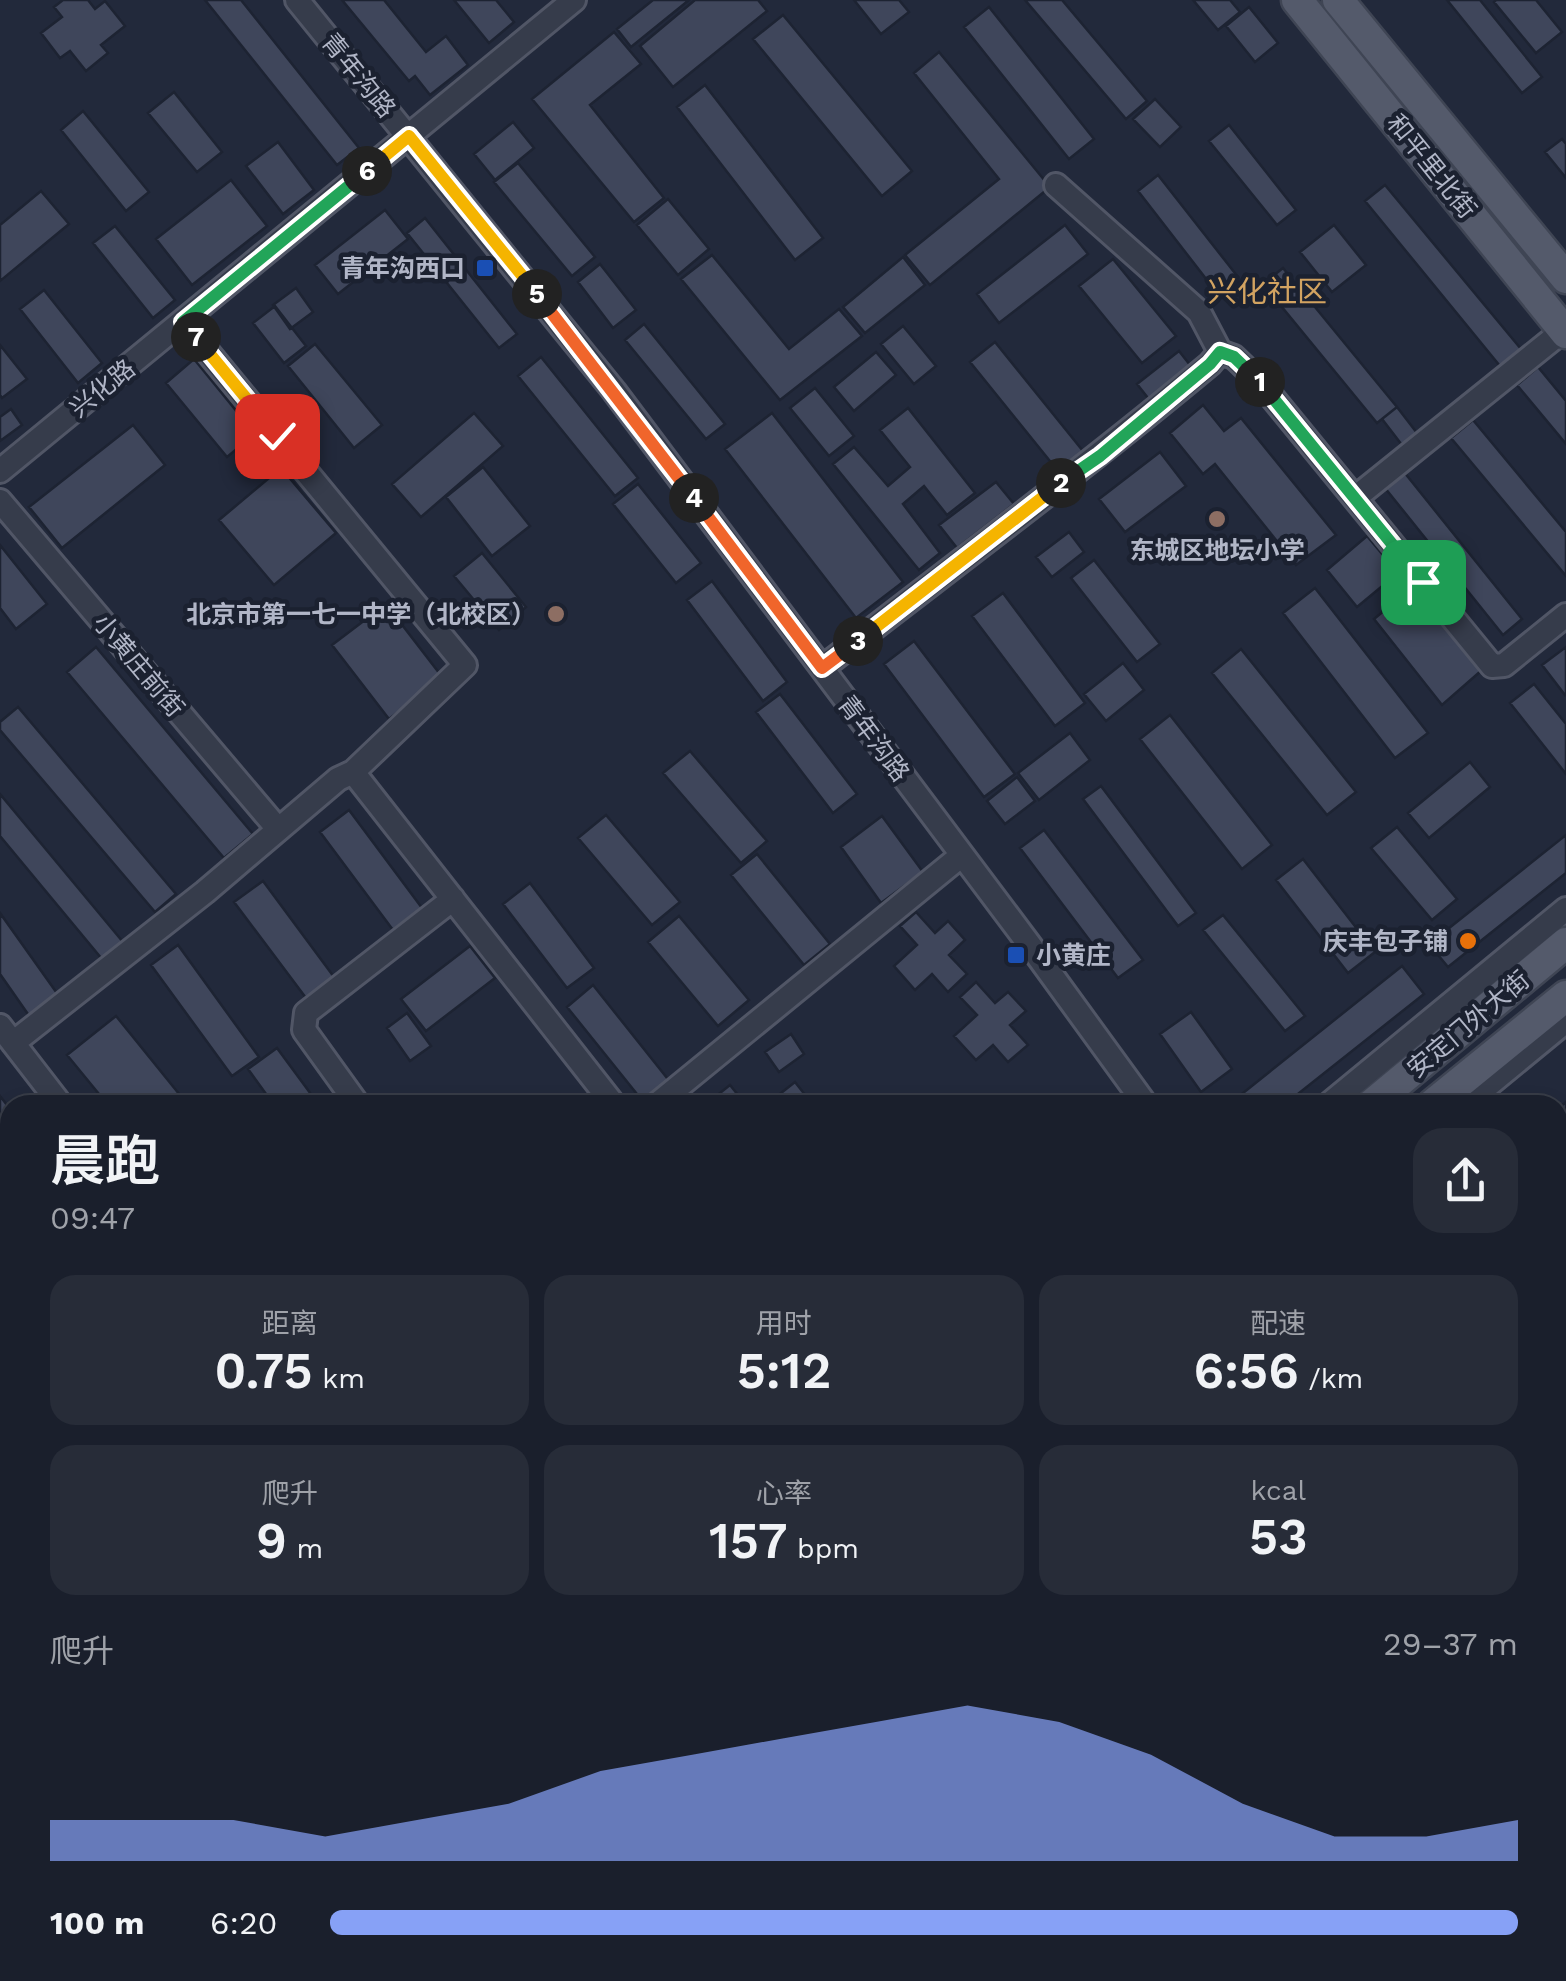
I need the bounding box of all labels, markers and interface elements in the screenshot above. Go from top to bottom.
street label: 青年沟路 [316,27,401,123]
street label: 和平里北街 [1381,109,1482,224]
pin: 6 [342,146,392,196]
text: 6 [358,154,376,187]
place label: 青年沟西口 [340,254,465,283]
marker: 青年沟西口 [474,257,496,279]
pin: 5 [512,269,562,319]
district label: 兴化社区 [1207,274,1327,309]
text: 5 [529,277,545,310]
pin: 7 [171,312,221,362]
text: 7 [187,320,205,353]
street label: 兴化路 [64,354,141,423]
pin: 1 [1235,357,1285,407]
text: 1 [1254,365,1266,398]
pin [235,394,320,479]
icon: check [250,409,305,464]
pin: 2 [1036,458,1086,508]
text: 2 [1053,466,1069,499]
pin: 4 [669,473,719,523]
text: 4 [685,481,703,514]
marker: 东城区地坛小学 [1206,508,1228,530]
place label: 东城区地坛小学 [1129,536,1305,565]
pin [1381,540,1466,625]
icon: arrive [1396,555,1451,610]
place label: 北京市第一七一中学（北校区） [186,600,536,629]
marker: 北京市第一七一中学（北校区） [545,603,567,625]
street label: 小黄庄前街 [87,608,190,723]
pin: 3 [833,616,883,666]
text: 3 [850,624,866,657]
street label: 青年沟路 [832,690,915,787]
place label: 庆丰包子铺 [1323,927,1448,956]
marker: 庆丰包子铺 [1457,930,1479,952]
place label: 小黄庄 [1036,941,1111,970]
marker: 小黄庄 [1005,944,1027,966]
street label: 安定门外大街 [1402,965,1535,1084]
button: share [1413,1128,1518,1233]
text: 晨跑 [50,1129,160,1193]
text: 09:47 [50,1199,135,1237]
text: 距离 [262,1307,318,1340]
text: 用时 [756,1307,812,1340]
text: 配速 [1250,1307,1306,1340]
text: 0.75 [215,1341,313,1400]
text: 5:12 [737,1341,831,1400]
text: 6:56 [1193,1341,1299,1400]
text: km [313,1362,365,1395]
text: /km [1299,1362,1363,1395]
text: kcal [1251,1474,1306,1507]
text: 爬升 [262,1477,318,1510]
text: 心率 [756,1477,812,1510]
text: 53 [1249,1507,1308,1566]
text: 9 [256,1511,287,1570]
text: 157 [709,1511,788,1570]
text: m [287,1532,323,1565]
text: bpm [788,1532,859,1565]
text: 29–37 m [1383,1625,1518,1663]
text: 爬升 [50,1632,114,1670]
text: 100 m [50,1904,144,1942]
text: 6:20 [210,1904,278,1942]

